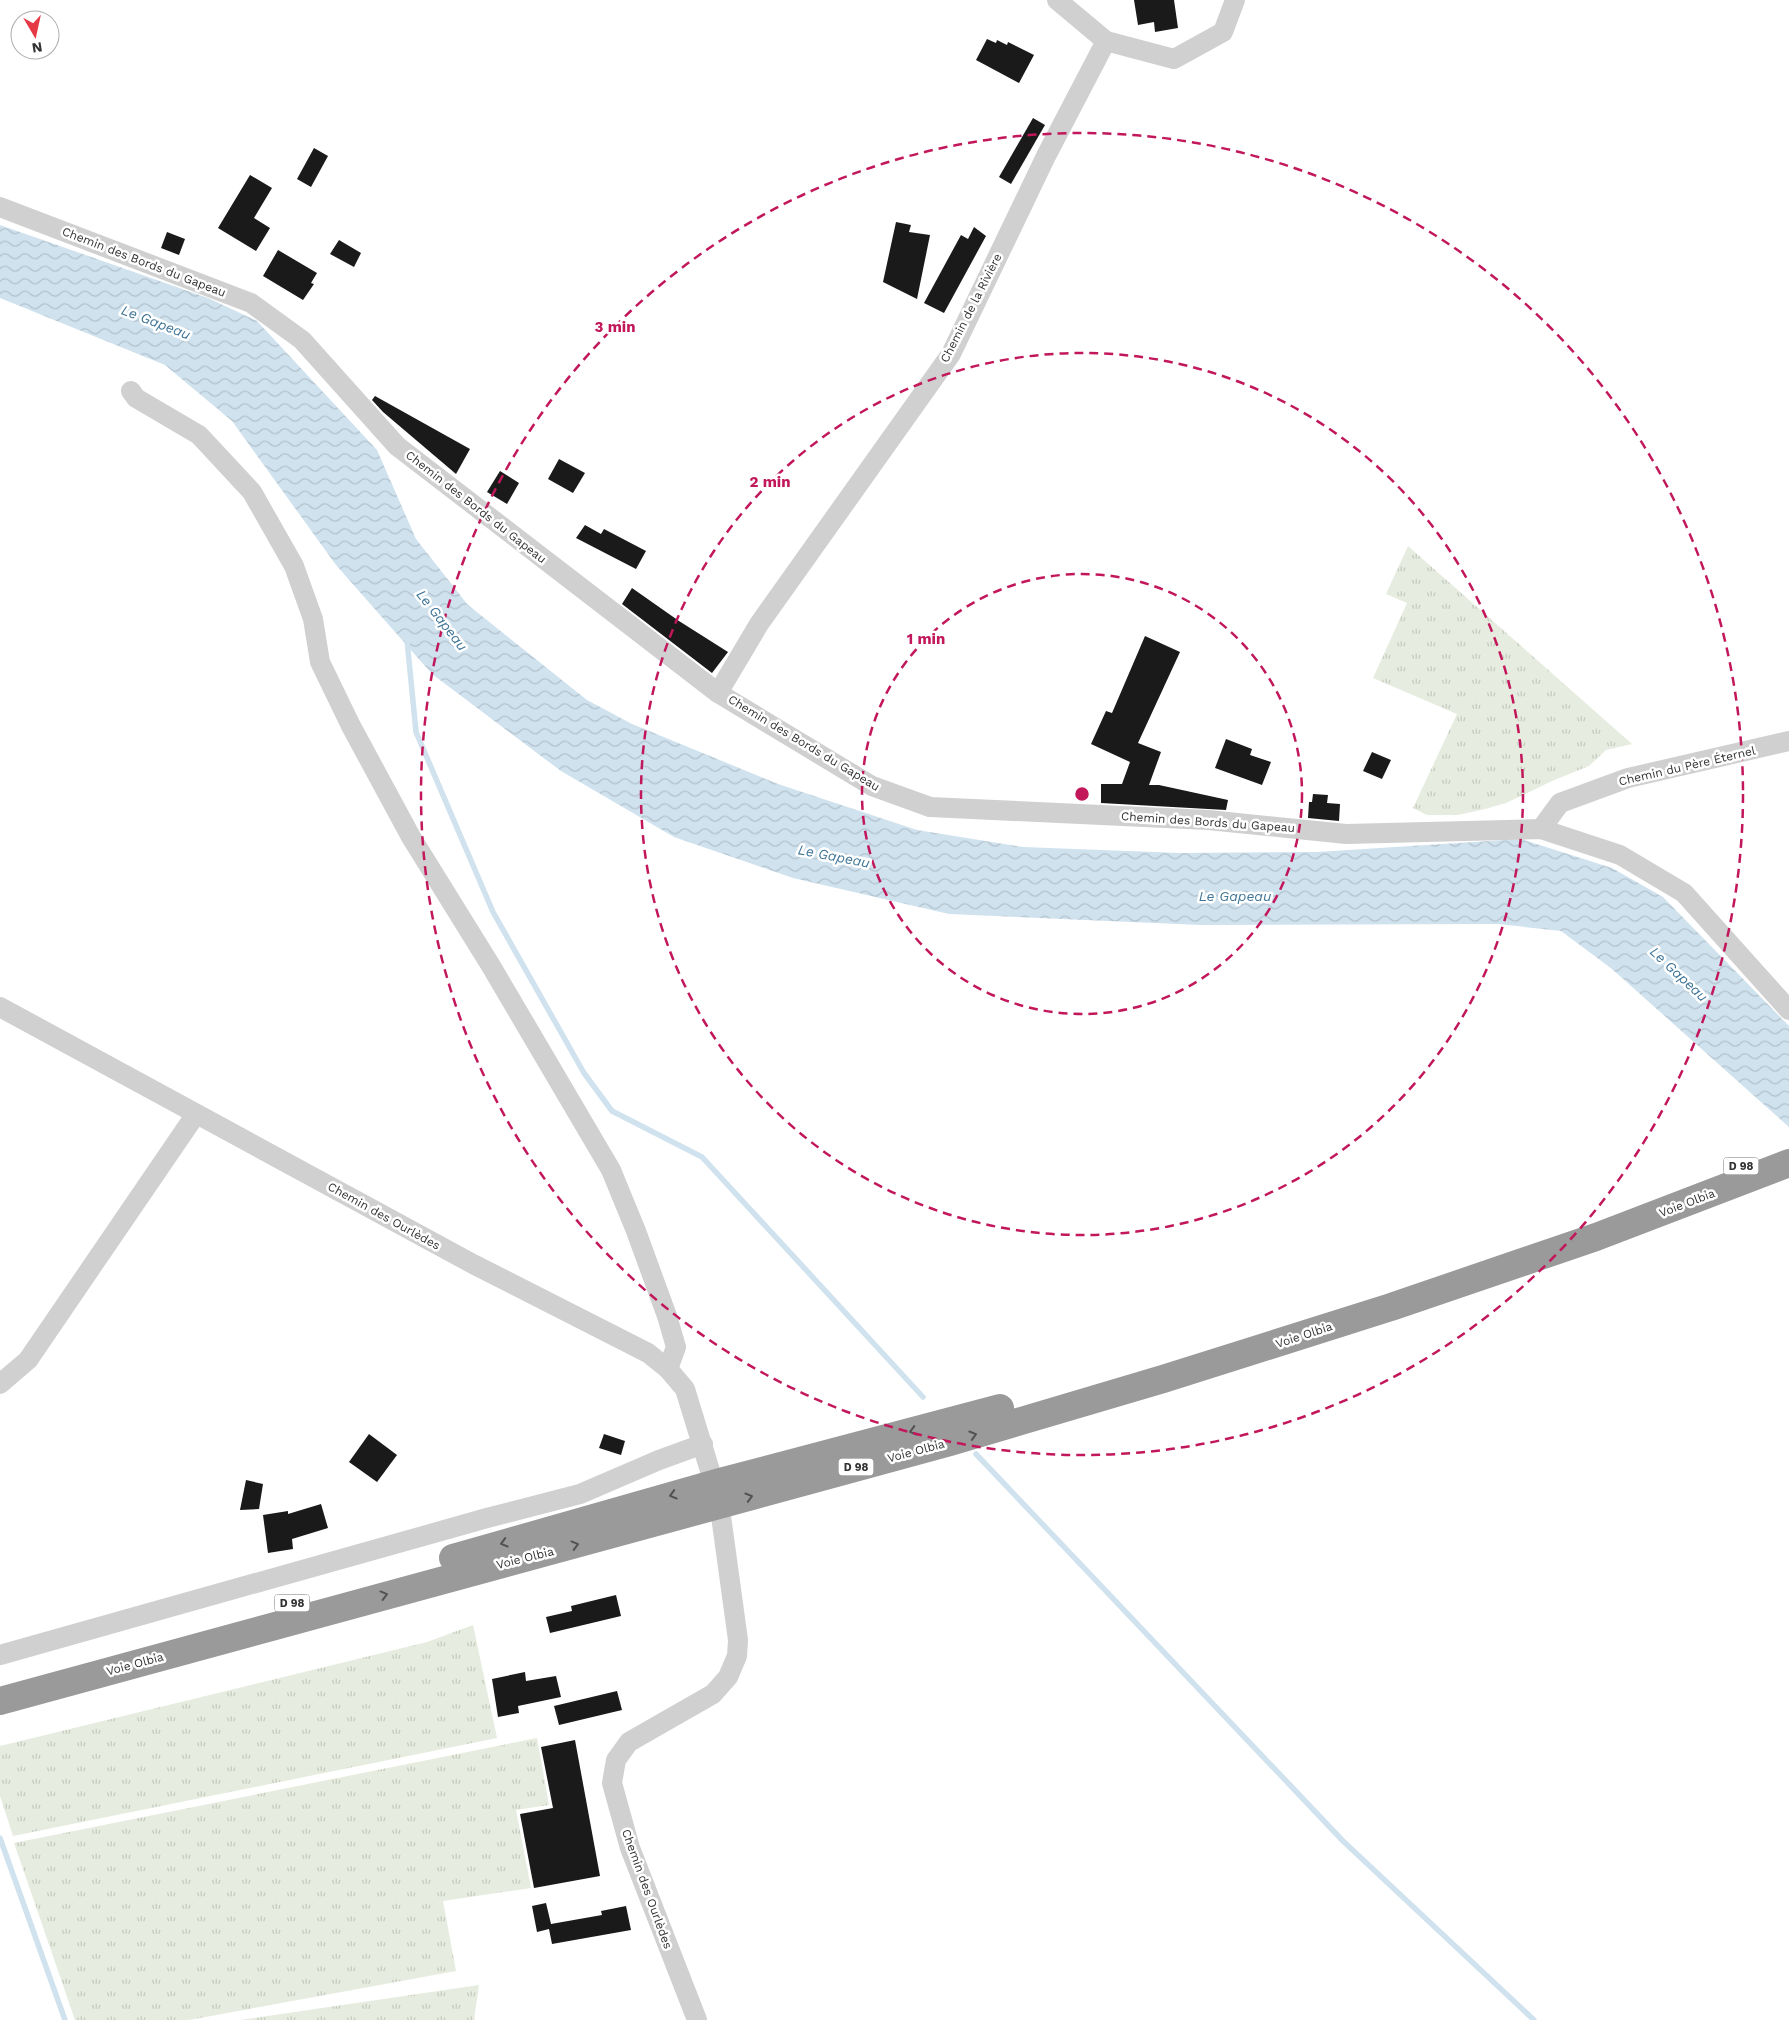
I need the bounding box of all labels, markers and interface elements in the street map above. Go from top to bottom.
north arrow [10,10,60,60]
text: N [31,39,43,57]
street label: Chemin des Bords du Gapeau [60,224,228,300]
street label: Chemin de la Rivière [937,251,1005,365]
water label: Le Gapeau [119,302,193,342]
text: 3 min [595,318,635,336]
street label: Chemin des Bords du Gapeau [403,448,549,566]
text: 2 min [749,473,791,491]
water label: Le Gapeau [413,586,471,654]
text: 1 min [907,630,945,648]
street label: Chemin des Bords du Gapeau [726,692,882,794]
street label: Chemin du Père Éternel [1617,743,1757,789]
centre of rings [1073,785,1091,803]
street label: Chemin des Bords du Gapeau [1121,809,1295,835]
water label: Le Gapeau [797,841,871,871]
water label: Le Gapeau [1199,888,1271,904]
water label: Le Gapeau [1647,943,1711,1005]
road number: D 98 [1724,1158,1758,1174]
street label: Chemin des Ourlèdes [325,1179,443,1253]
street label: Voie Olbia [1657,1186,1717,1220]
street label: Voie Olbia [1274,1319,1334,1351]
one-way arrow [909,1425,918,1436]
one-way arrow [968,1430,976,1440]
street label: Voie Olbia [886,1437,946,1465]
road number: D 98 [838,1458,874,1475]
one-way arrow [670,1490,678,1500]
one-way arrow [744,1492,752,1502]
one-way arrow [501,1538,509,1548]
one-way arrow [571,1540,580,1551]
street label: Voie Olbia [495,1544,555,1572]
one-way arrow [380,1590,389,1601]
road number: D 98 [274,1595,310,1612]
street label: Voie Olbia [105,1650,165,1678]
street label: Chemin des Ourlèdes [619,1827,675,1951]

